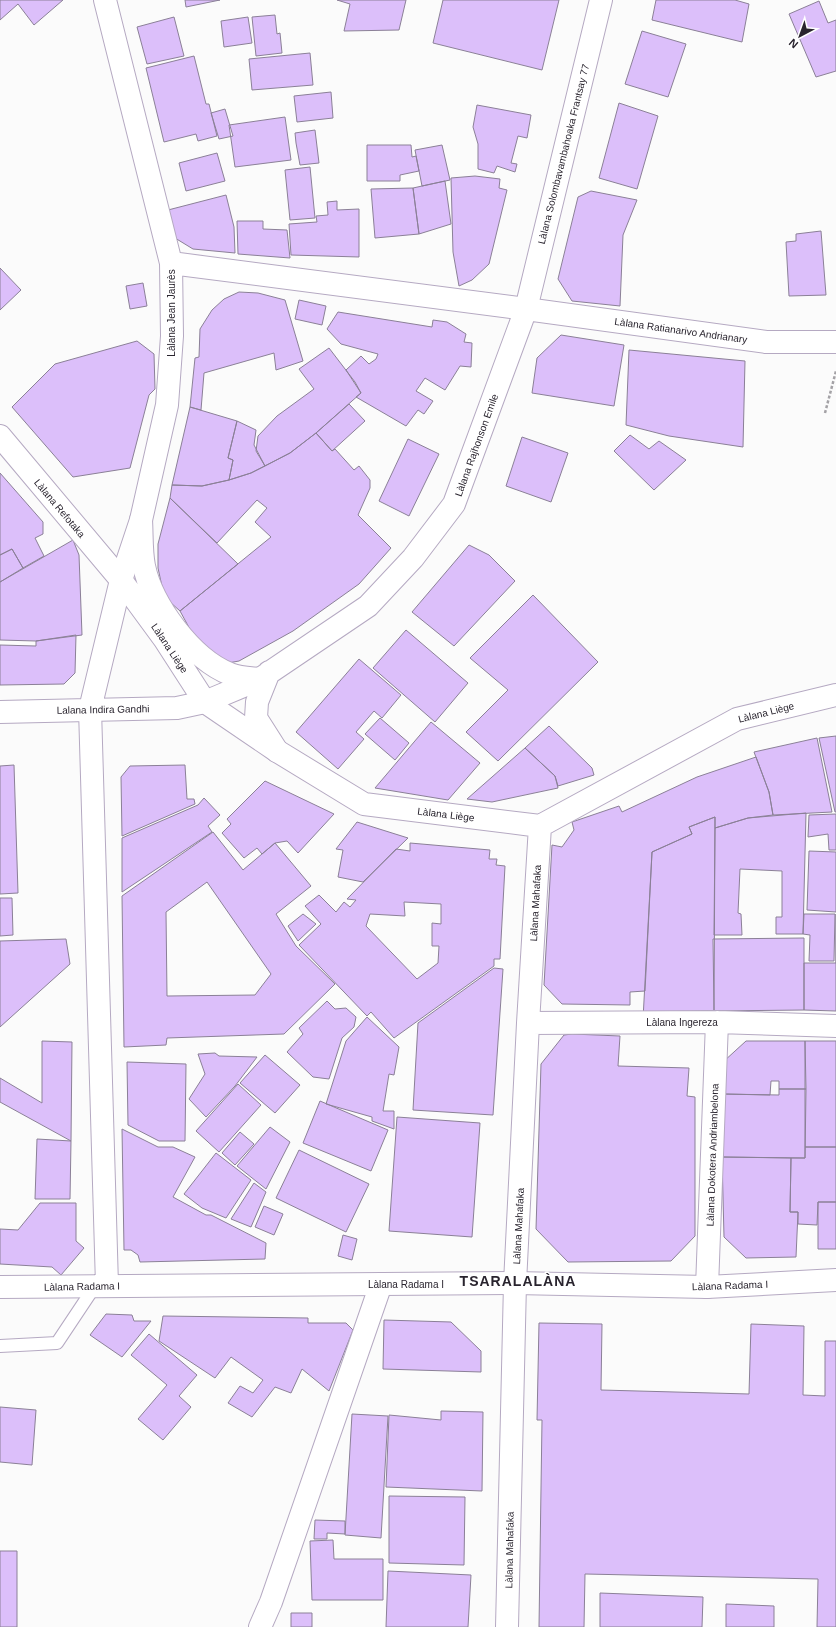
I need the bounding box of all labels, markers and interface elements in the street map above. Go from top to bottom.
north arrow [780,16,820,56]
text: N [786,36,800,51]
street label: Làlana Solombavambahoaka Frantsay 77 [536,63,591,245]
street label: Làlana Jean Jaurès [166,269,177,357]
street label: Làlana Ratianarivo Andrianary [614,316,748,345]
street label: Làlana Rajhonson Emile [453,392,500,498]
street label: Làlana Refotaka [32,477,88,540]
street label: Làlana Liège [149,621,190,675]
street label: Làlana Liège [737,700,796,725]
street label: Lalana Indira Gandhi [56,703,150,716]
street label: Làlana Liège [417,806,475,823]
street label: Làlana Mahafaka [528,864,543,942]
street label: Làlana Ingereza [646,1017,718,1028]
street label: Làlana Dokotera Andriambelona [705,1083,721,1227]
street label: Làlana Mahafaka [511,1187,526,1265]
district label: TSARALALÀNA [460,1273,576,1289]
street label: Làlana Radama I [368,1279,444,1290]
street label: Làlana Radama I [692,1279,768,1292]
street label: Làlana Radama I [44,1280,120,1293]
street label: Làlana Mahafaka [503,1511,516,1588]

